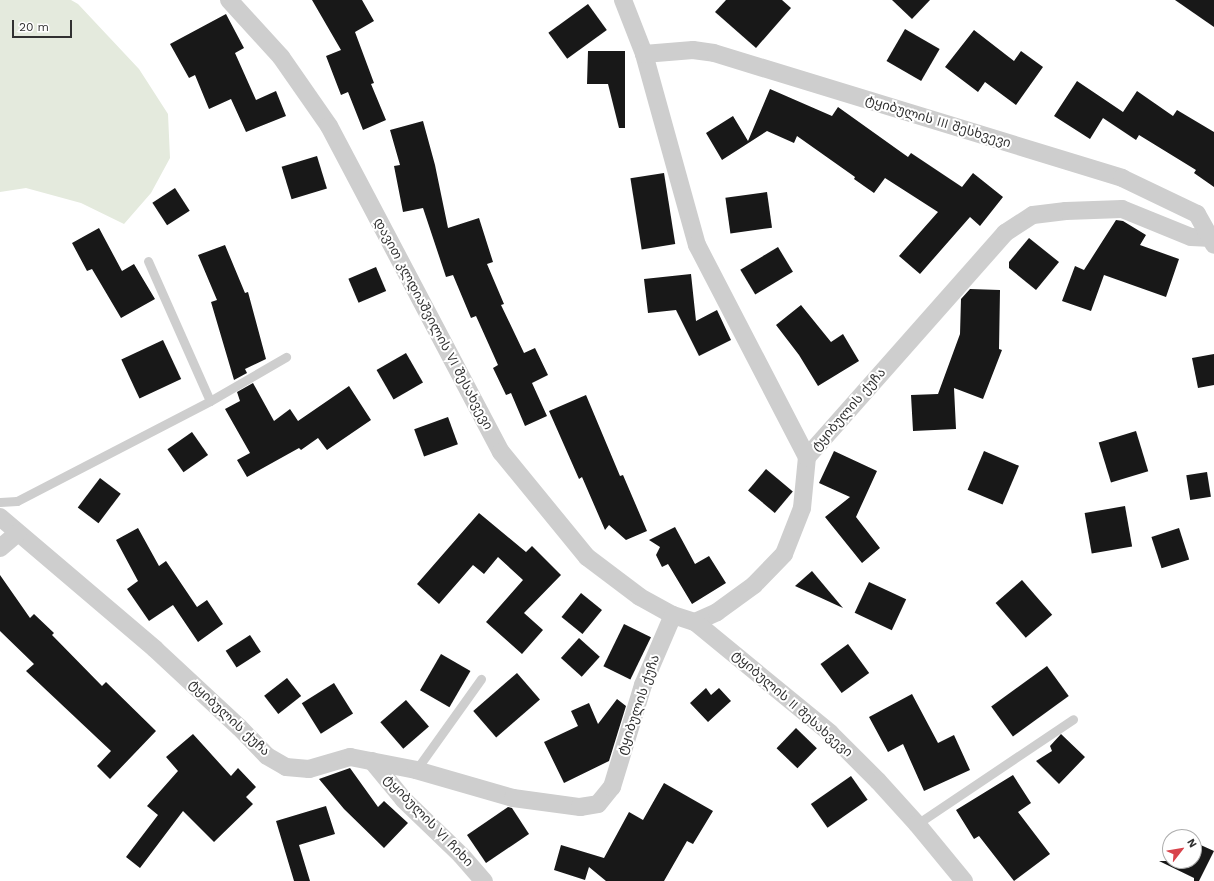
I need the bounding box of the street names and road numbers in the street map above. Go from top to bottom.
street label: ტყიბულის III შესხვევი [863,92,1013,152]
street label: დავით კლდიაშვილის VI შესახვევი [370,215,496,433]
street label: ტყიბულის ქუჩა [809,365,889,455]
street label: ტყიბულის II შესახვევი [728,647,856,761]
street label: ტყიბულის ქუჩა [615,653,663,757]
street label: ტყიბულის ქუჩა [185,676,273,760]
street label: ტყიბულის VI ჩიხი [380,772,476,870]

